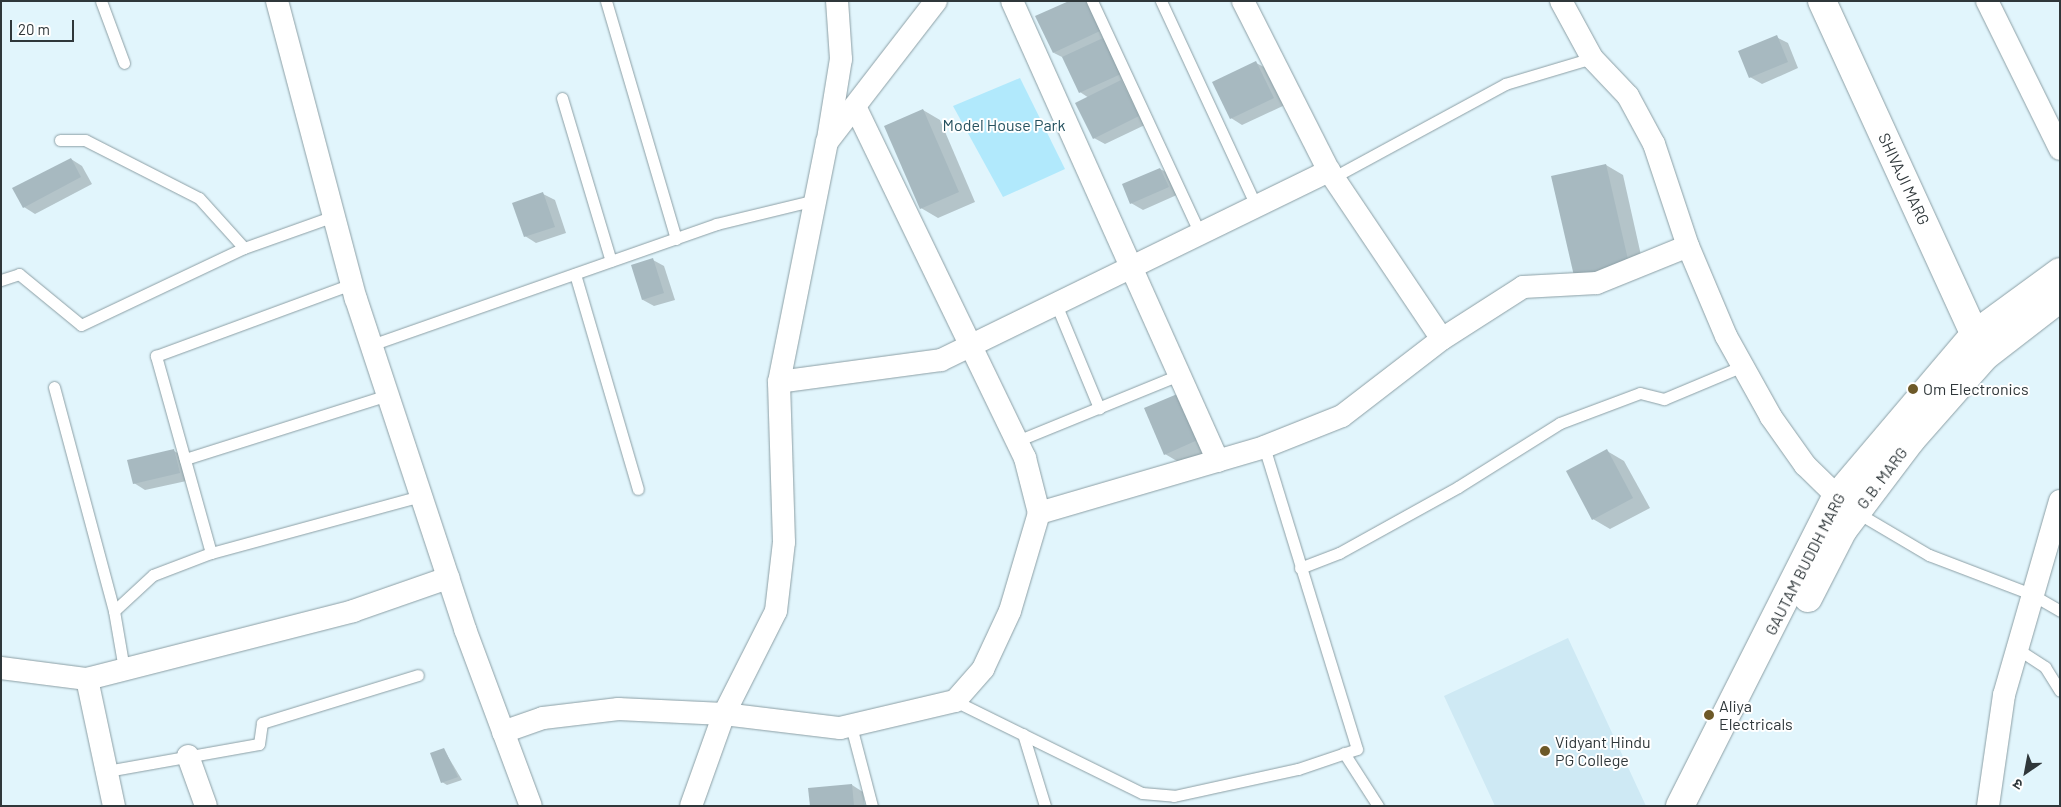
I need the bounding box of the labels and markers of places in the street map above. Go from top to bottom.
place label: Om Electronics [1923,379,2029,399]
marker: Om Electronics [1907,383,1919,395]
place label: Aliya Electricals [1719,696,1793,734]
marker: Aliya Electricals [1703,709,1715,721]
place label: Vidyant Hindu PG College [1555,732,1651,770]
marker: Vidyant Hindu PG College [1539,745,1551,757]

